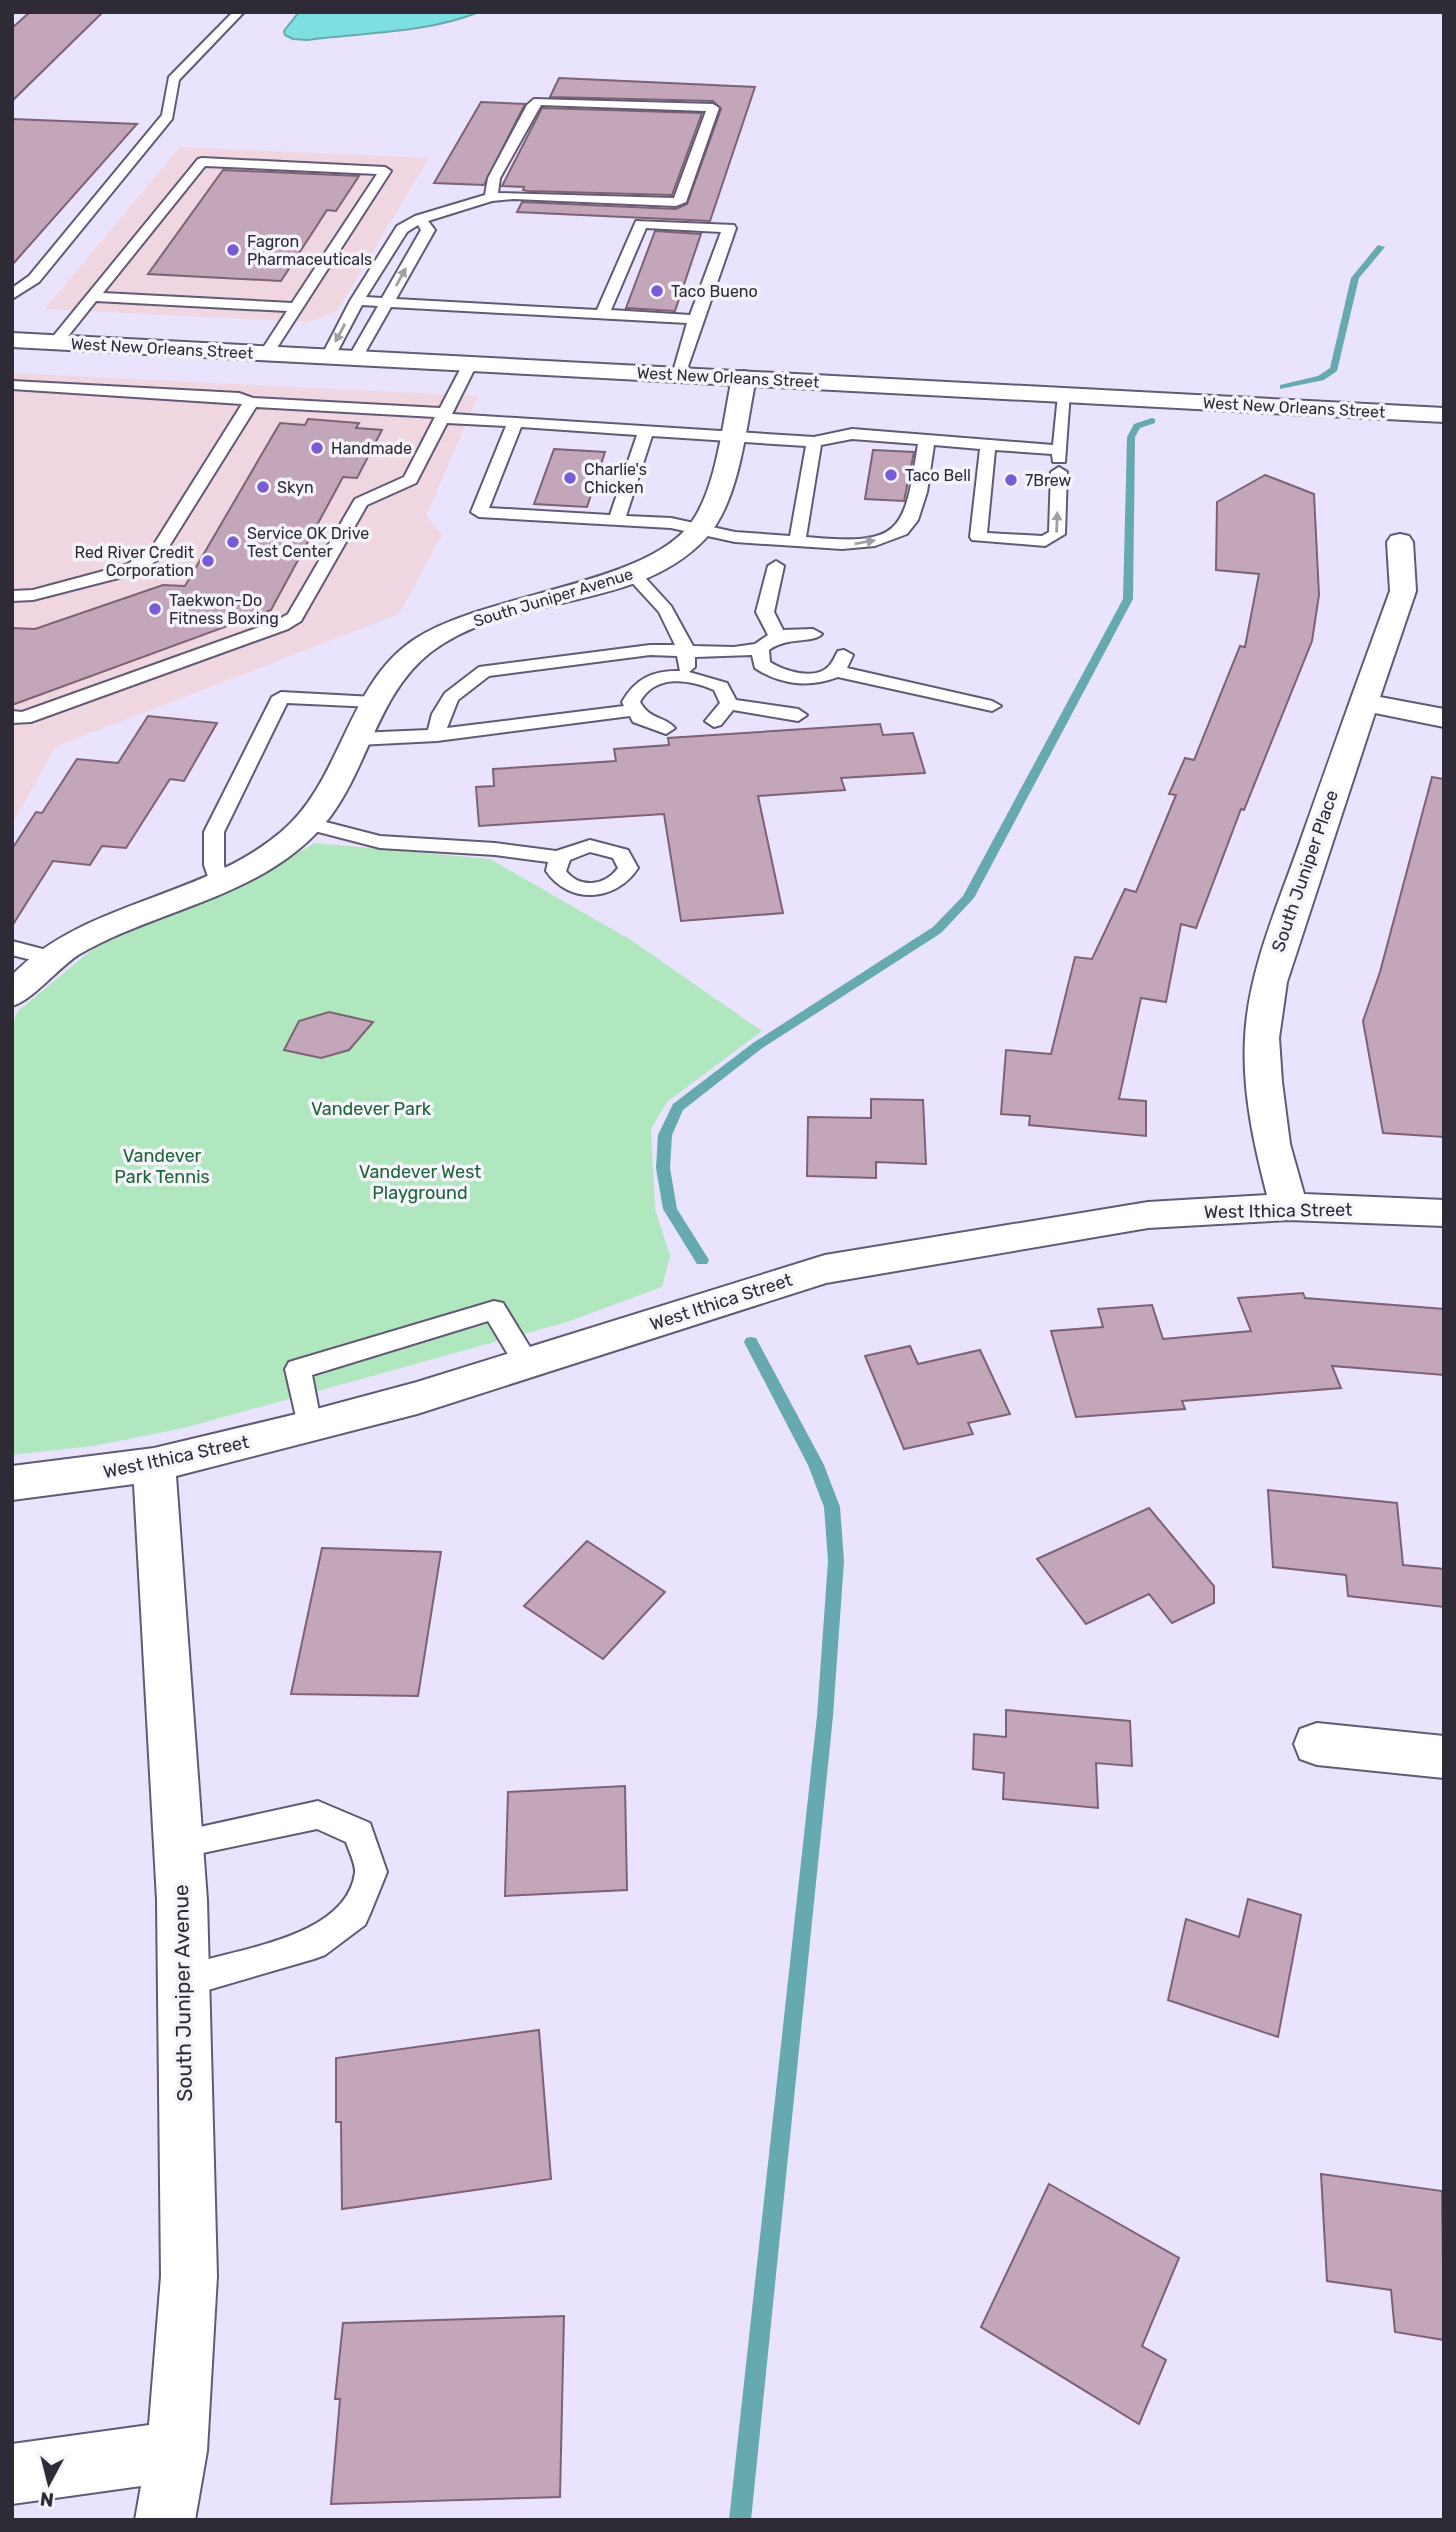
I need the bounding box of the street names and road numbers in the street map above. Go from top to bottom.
street label: West New Orleans Street [70,334,254,363]
street label: West New Orleans Street [636,363,820,392]
street label: West New Orleans Street [1202,393,1386,422]
street label: South Juniper Avenue [471,564,635,631]
street label: South Juniper Place [1267,787,1343,955]
street label: West Ithica Street [1204,1199,1352,1223]
street label: West Ithica Street [647,1269,795,1335]
street label: West Ithica Street [101,1431,251,1483]
street label: South Juniper Avenue [168,1884,197,2102]

